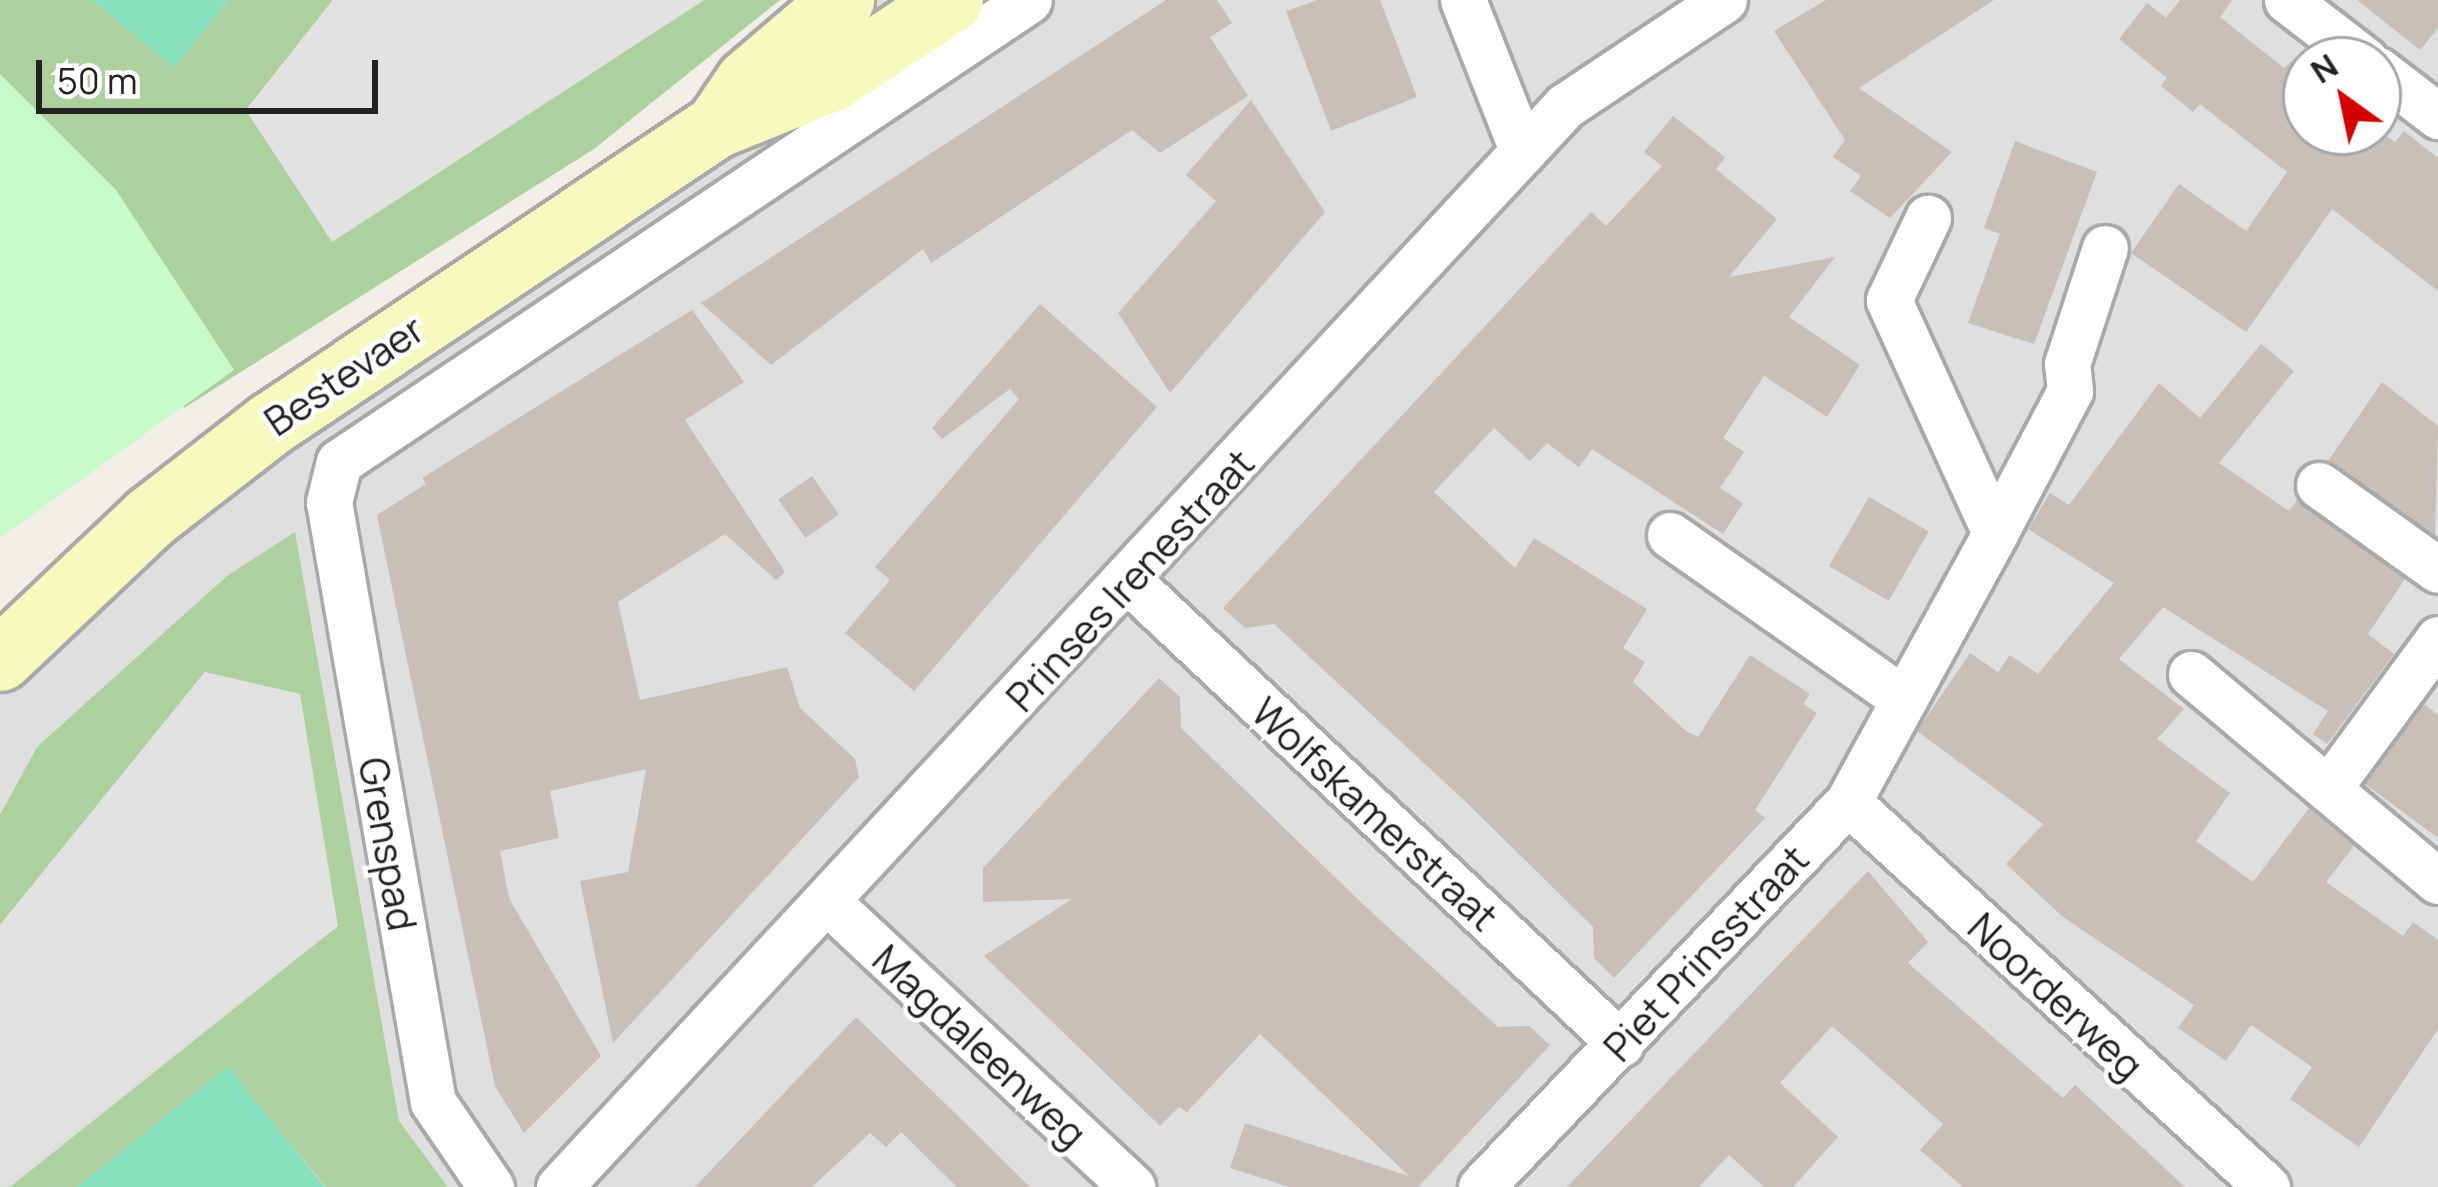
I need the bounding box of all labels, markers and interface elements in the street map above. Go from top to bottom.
scale bar [42,36,384,110]
north arrow [2282,36,2402,156]
text: N [2302,43,2346,93]
text: 50 m [57,56,137,105]
street label: Bestevaer [256,305,432,445]
street label: Prinses Irenestraat [997,440,1263,720]
street label: Wolfskamerstraat [1242,688,1508,940]
street label: Grenspad [350,754,426,934]
street label: Piet Prinsstraat [1594,836,1818,1070]
street label: Noorderweg [1959,903,2153,1089]
street label: Magdaleenweg [864,935,1096,1157]

